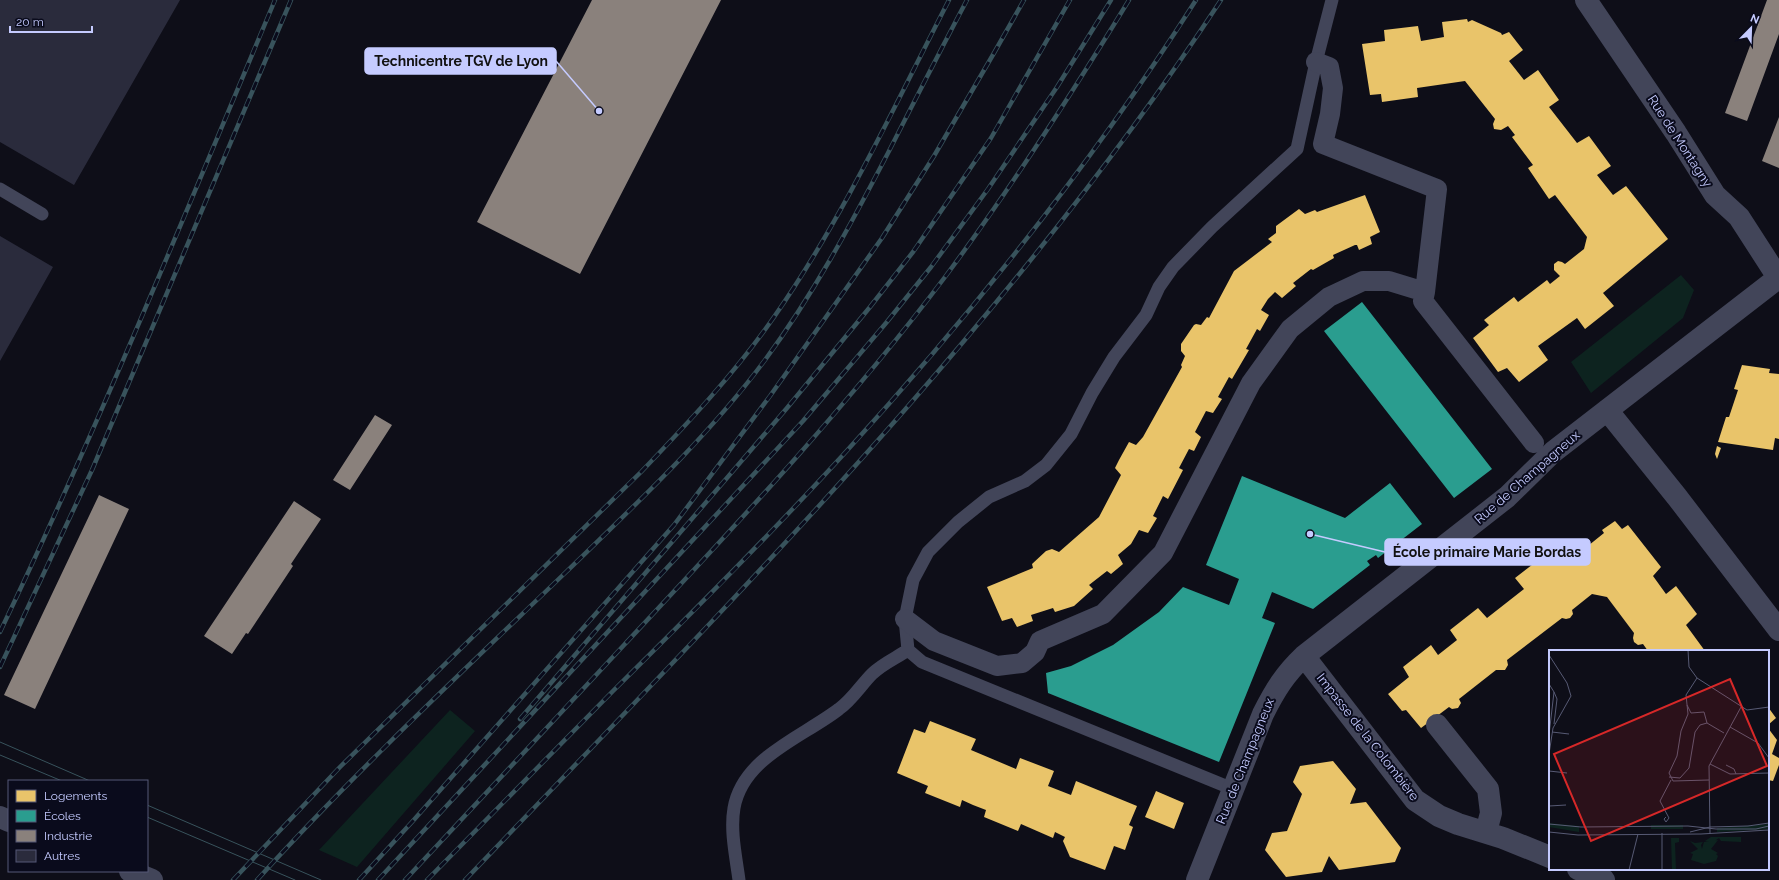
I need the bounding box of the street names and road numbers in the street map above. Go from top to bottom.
street label: Rue de Montagny [1645,92,1715,190]
street label: Rue de Champagneux [1471,427,1583,527]
street label: Impasse de la Colombière [1314,670,1422,804]
street label: Rue de Champagneux [1213,696,1277,826]

